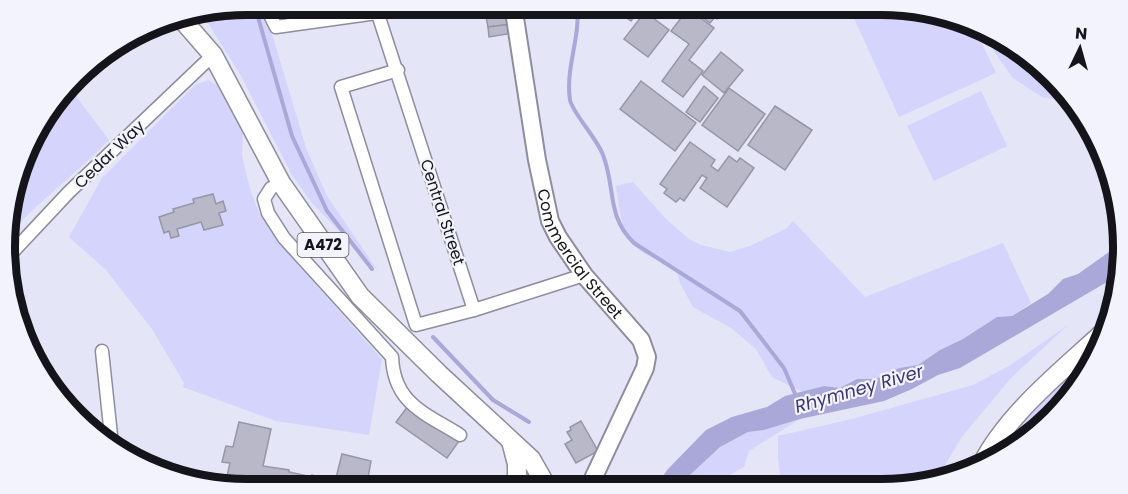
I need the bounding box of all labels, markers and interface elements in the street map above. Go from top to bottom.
north arrow [1050,18,1110,78]
text: N [1074,22,1088,46]
street label: Cedar Way [69,115,150,194]
street label: Central Street [415,156,471,268]
street label: Commercial Street [531,187,628,324]
road number: A472 [298,233,348,257]
water label: Rhymney River [792,358,927,419]

